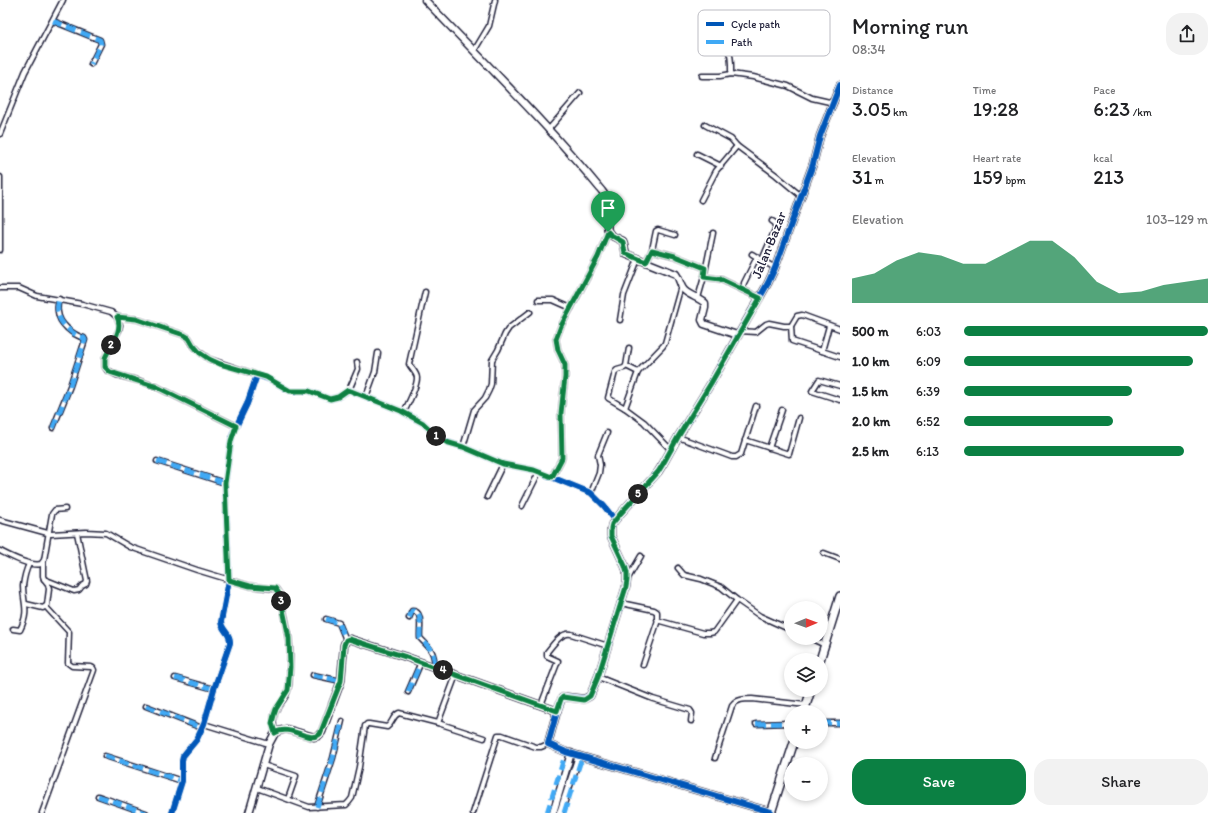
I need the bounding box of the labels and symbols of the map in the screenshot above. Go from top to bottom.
legend [698,10,830,56]
text: Cycle path [731,18,780,31]
text: Path [731,36,753,49]
pin [591,191,625,232]
street label: Jalan Bazar [748,209,790,281]
pin: 2 [101,335,121,355]
pin: 1 [426,426,446,446]
pin: 5 [628,484,648,504]
pin: 3 [271,591,291,611]
north arrow [784,601,828,645]
pin: 4 [433,660,453,680]

